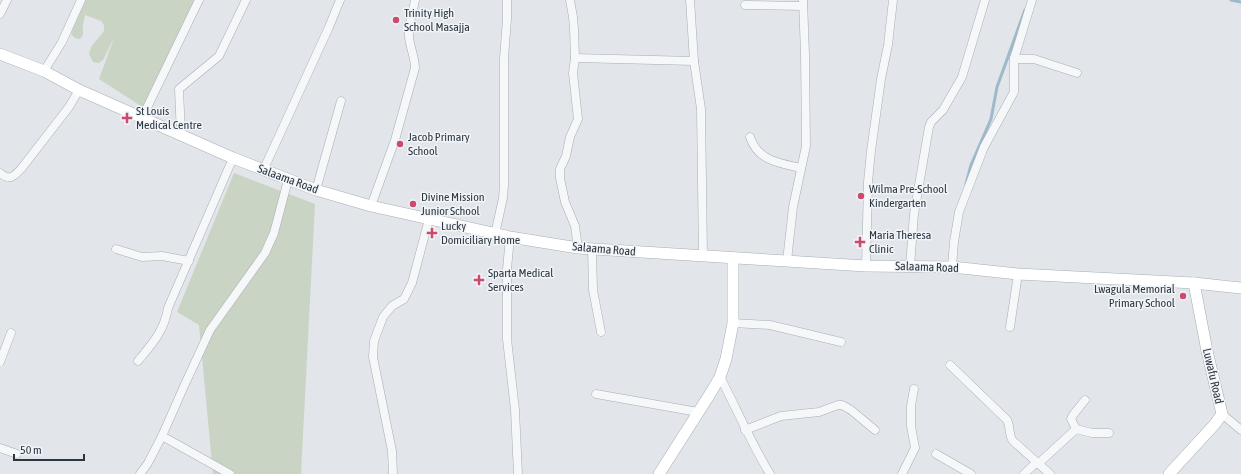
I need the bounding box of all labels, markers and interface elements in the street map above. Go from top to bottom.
place label: Trinity High School Masajja [404,6,470,34]
marker: Trinity High School Masajja [391,15,401,25]
place label: St Louis Medical Centre [136,104,202,132]
marker: St Louis Medical Centre [121,112,133,124]
place label: Jacob Primary School [408,130,470,158]
marker: Jacob Primary School [395,139,405,149]
street label: Salaama Road [256,162,320,196]
place label: Wilma Pre-School Kindergarten [869,182,948,210]
place label: Divine Mission Junior School [421,190,485,218]
marker: Wilma Pre-School Kindergarten [856,191,866,201]
marker: Divine Mission Junior School [408,199,418,209]
place label: Lucky Domiciliary Home [441,219,520,247]
marker: Lucky Domiciliary Home [426,227,438,239]
place label: Maria Theresa Clinic [869,228,931,256]
marker: Maria Theresa Clinic [854,236,866,248]
street label: Salaama Road [572,239,636,259]
street label: Salaama Road [895,259,959,275]
place label: Sparta Medical Services [488,266,554,294]
marker: Sparta Medical Services [473,274,485,286]
place label: Lwagula Memorial Primary School [1094,282,1176,310]
marker: Lwagula Memorial Primary School [1178,291,1188,301]
street label: Luwafu Road [1200,347,1226,405]
scale bar [14,436,84,462]
text: 50 m [20,443,42,457]

